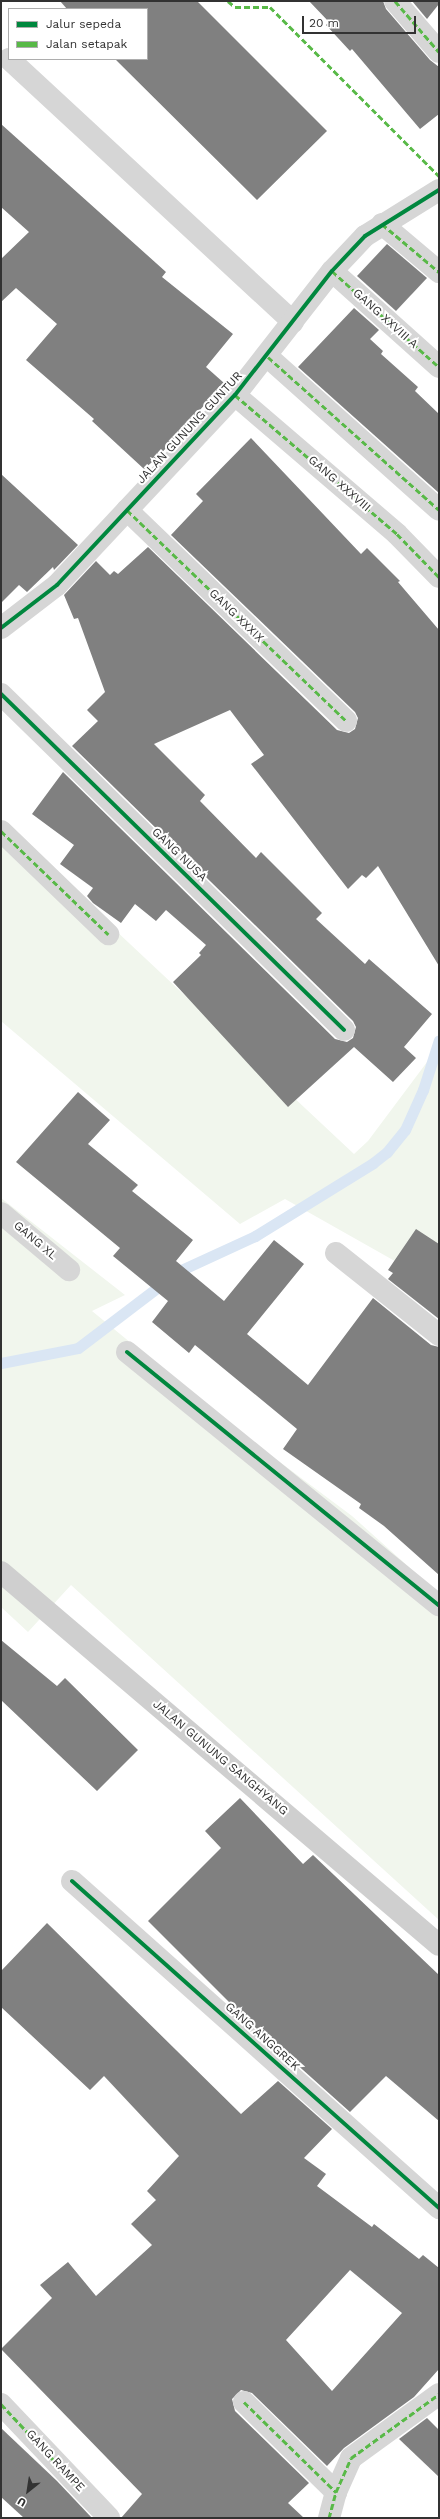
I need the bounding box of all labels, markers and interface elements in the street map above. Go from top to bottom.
legend [8,8,148,60]
scale bar [304,8,418,34]
text: 20 m [309,16,339,30]
text: Jalur sepeda [46,17,121,31]
text: Jalan setapak [46,37,127,51]
street label: GANG XXVIII A [349,286,421,352]
street label: JALAN GUNUNG GUNTUR [134,369,246,487]
street label: GANG XXXVIII [305,453,373,515]
street label: GANG XXXIX [206,586,266,646]
street label: GANG NUSA [148,825,210,885]
street label: GANG XL [10,1219,60,1263]
street label: JALAN GUNUNG SANGHYANG [150,1697,290,1819]
street label: GANG ANGGREK [222,2000,302,2074]
street label: GANG RAMPE [23,2427,87,2495]
north arrow [8,2471,48,2511]
text: U [15,2494,28,2509]

